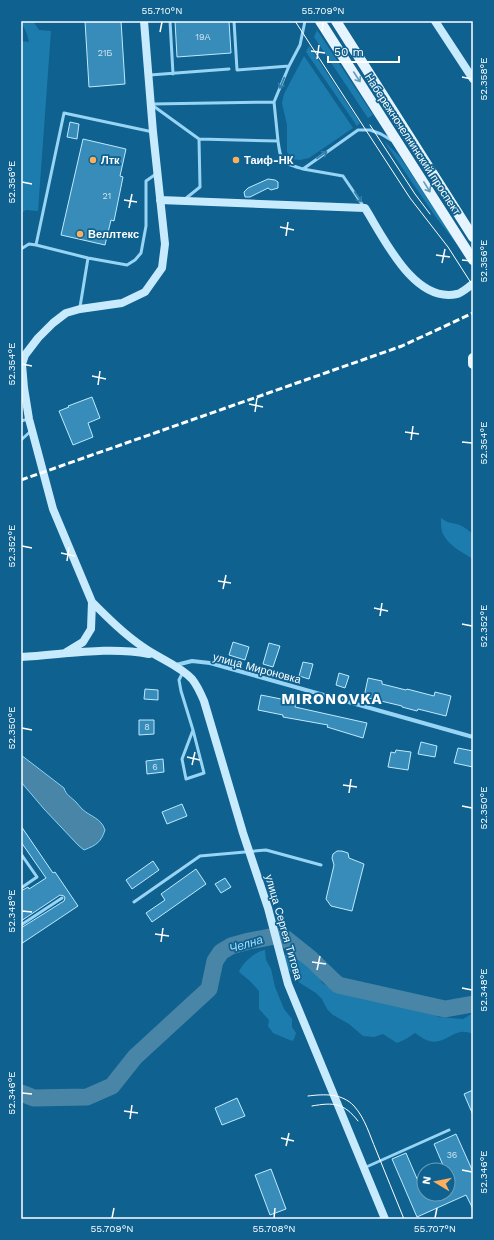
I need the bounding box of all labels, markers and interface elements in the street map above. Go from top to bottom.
text: 55.710°N [141,5,183,16]
text: 55.709°N [301,5,345,16]
house number: 19А [195,32,211,42]
scale bar [328,38,399,64]
text: 50 m [334,45,364,59]
house number: 21Б [98,48,112,58]
text: 52.358°E [478,57,489,101]
one-way arrow [353,71,361,83]
street label: Набережночелнинский проспект [362,71,463,217]
one-way arrow [278,77,285,89]
one-way arrow [316,151,327,159]
place label: Лтк [101,154,120,167]
place label: Таиф-НК [244,154,294,167]
marker: Лтк [88,155,98,165]
marker: Таиф-НК [231,155,241,165]
text: 52.356°E [6,160,17,204]
one-way arrow [423,181,431,193]
house number: 21 [103,191,111,201]
one-way arrow [354,192,362,203]
place label: Веллтекс [88,228,139,241]
marker: Веллтекс [75,229,85,239]
text: 52.356°E [478,239,489,283]
text: 52.354°E [6,342,17,386]
text: 52.354°E [478,421,489,465]
text: 52.352°E [6,525,17,567]
text: 52.352°E [478,605,489,647]
street label: улица Мироновка [211,650,303,687]
district label: MIRONOVKA [281,690,383,708]
text: 52.350°E [6,706,17,750]
house number: 8 [144,722,150,732]
house number: 6 [152,762,158,772]
text: 52.350°E [478,786,489,830]
street label: улица Сергея Титова [262,873,305,982]
text: 52.348°E [6,889,17,933]
water label: Челна [228,932,265,956]
text: 52.348°E [478,968,489,1012]
text: 52.346°E [6,1071,17,1115]
house number: 36 [447,1150,457,1160]
text: 52.346°E [478,1150,489,1194]
north arrow [416,1162,456,1202]
text: N [420,1175,434,1185]
text: 55.709°N [90,1223,134,1234]
text: 55.708°N [252,1223,296,1234]
text: 55.707°N [414,1223,456,1234]

